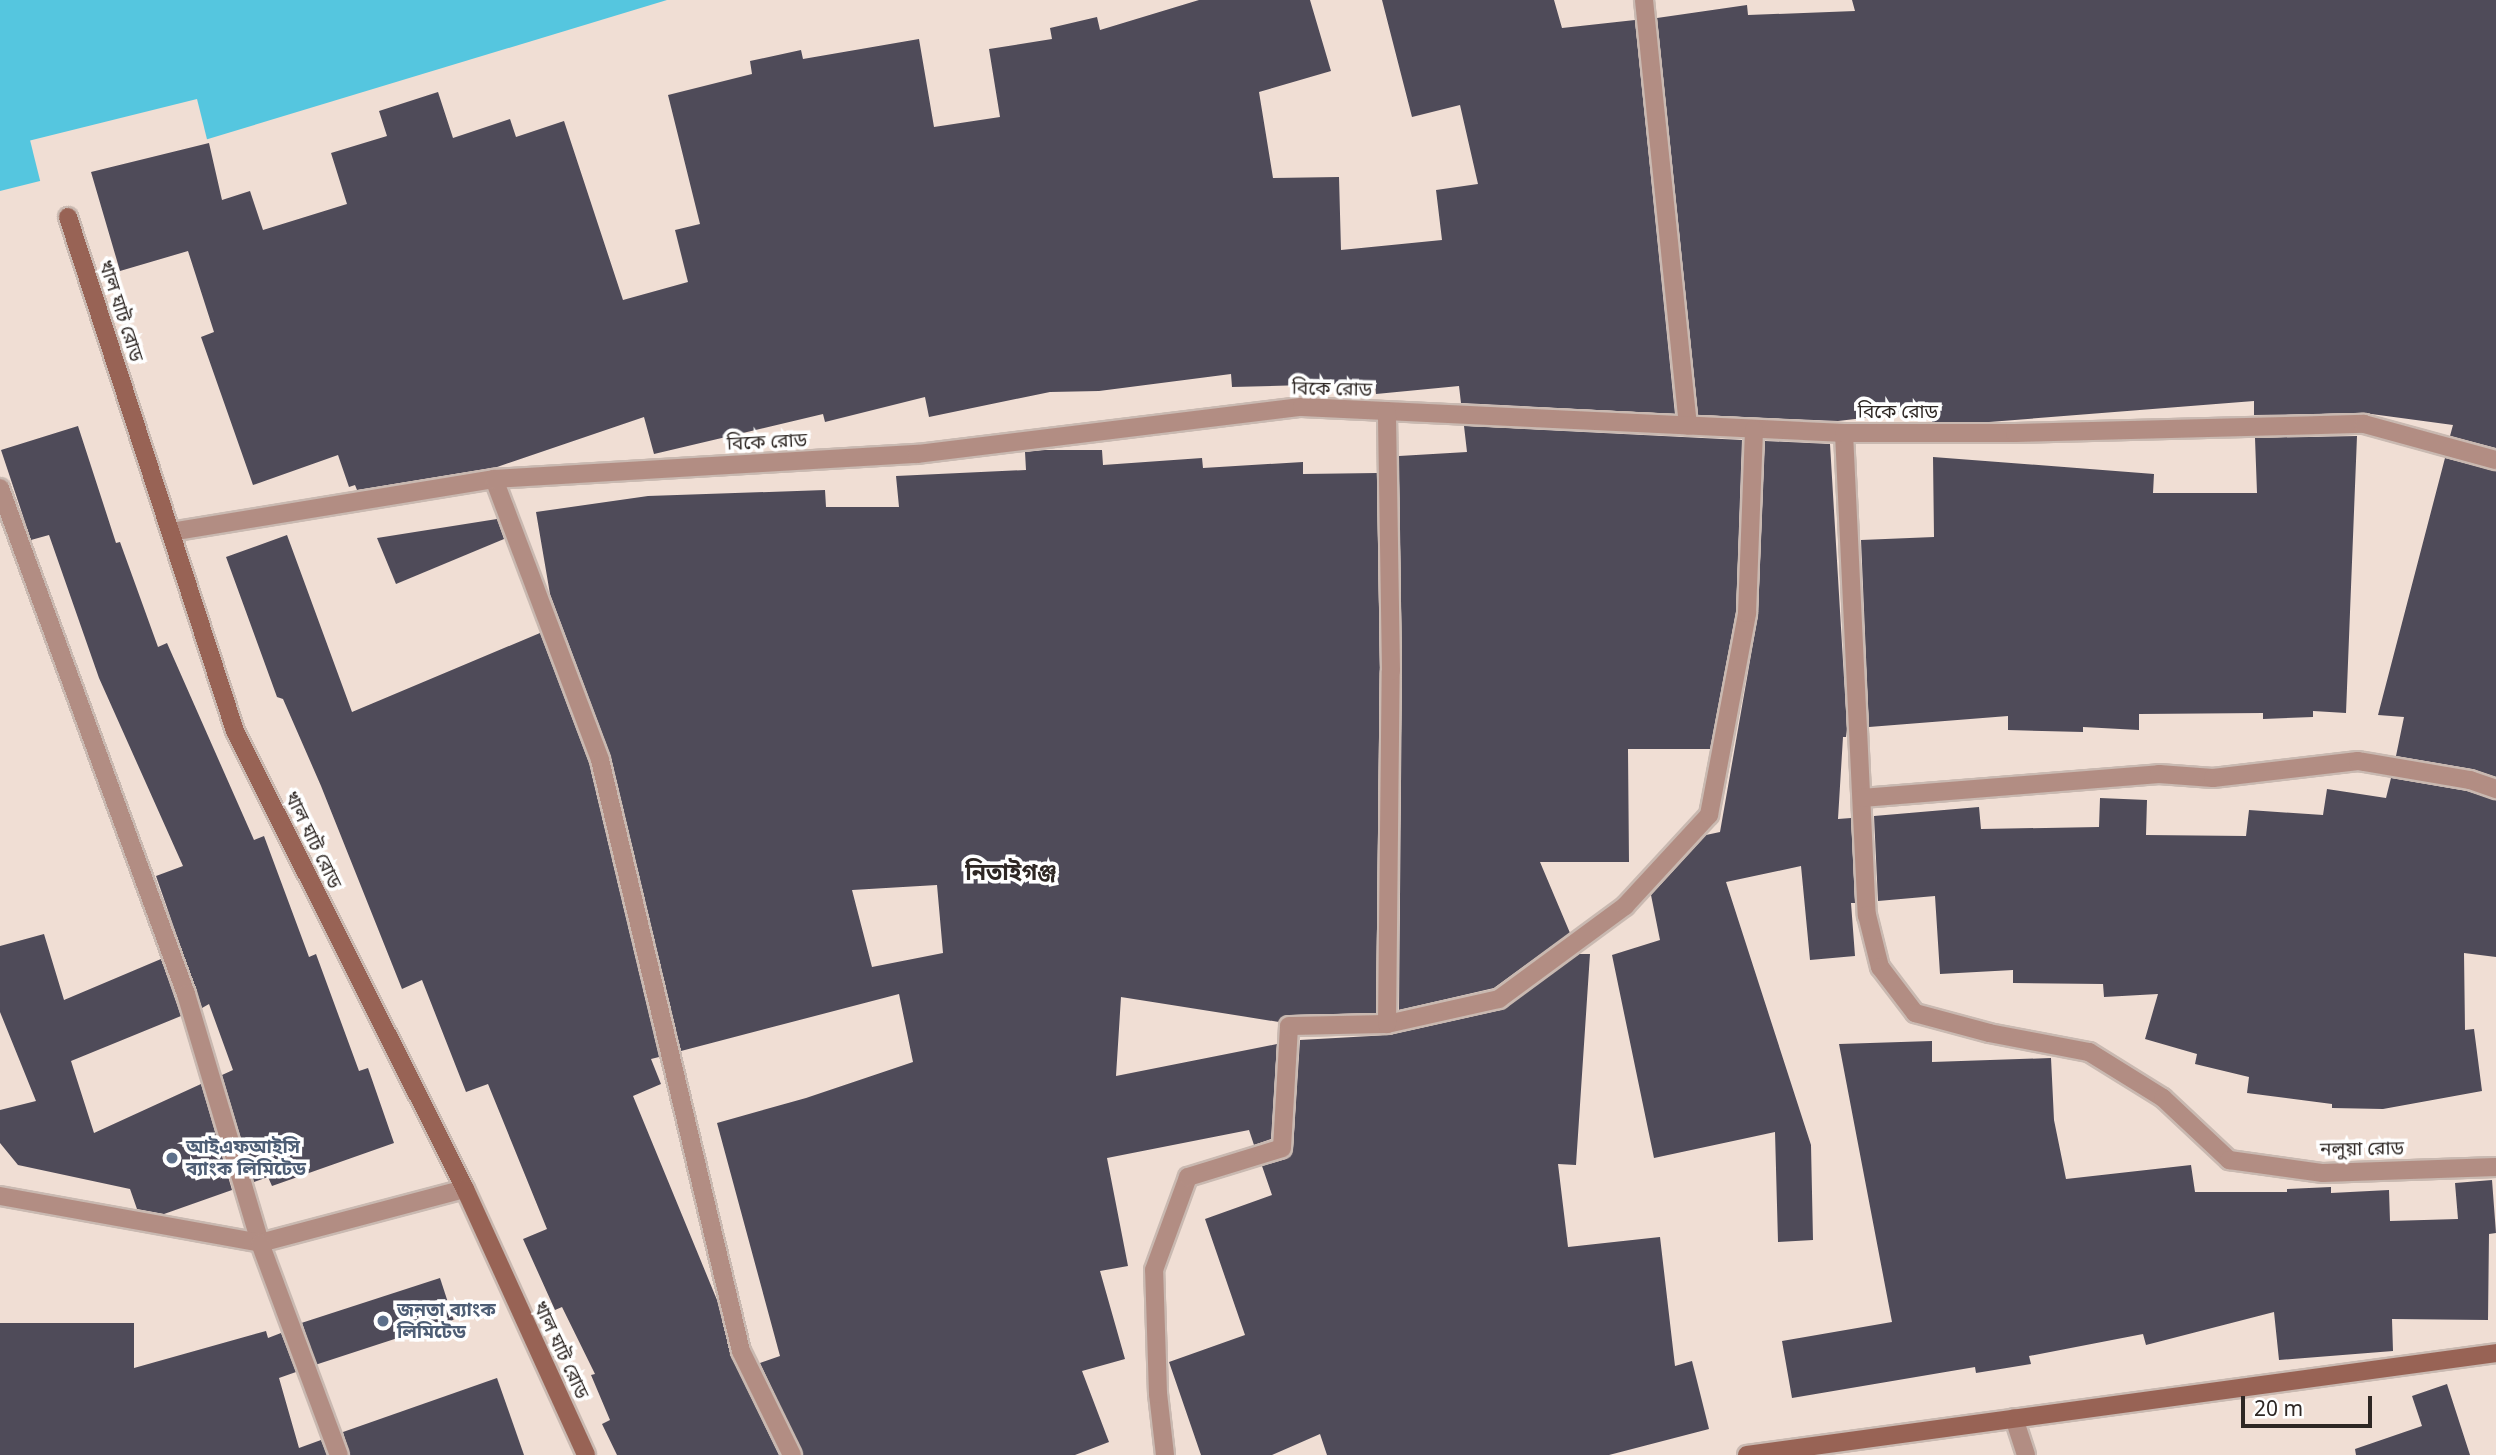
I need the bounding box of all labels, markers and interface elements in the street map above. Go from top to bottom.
street label: খাল ঘাট রোড [94,257,148,365]
street label: বিকে রোড [1292,377,1372,401]
street label: বিকে রোড [1858,401,1938,423]
street label: বিকে রোড [726,429,808,455]
street label: খাল ঘাট রোড [280,788,346,892]
district label: নিতাইগঞ্জ [965,857,1057,885]
place label: আইএফআইসি ব্যাংক লিমিটেড [186,1136,306,1180]
street label: নলুয়া রোড [2320,1137,2404,1161]
marker: আইএফআইসি ব্যাংক লিমিটেড [164,1150,180,1166]
street label: খাল ঘাট রোড [528,1297,594,1403]
place label: জনতা ব্যাংক লিমিটেড [397,1299,496,1343]
marker: জনতা ব্যাংক লিমিটেড [375,1313,391,1329]
scale bar [2244,1382,2375,1426]
text: 20 m [2254,1394,2303,1422]

